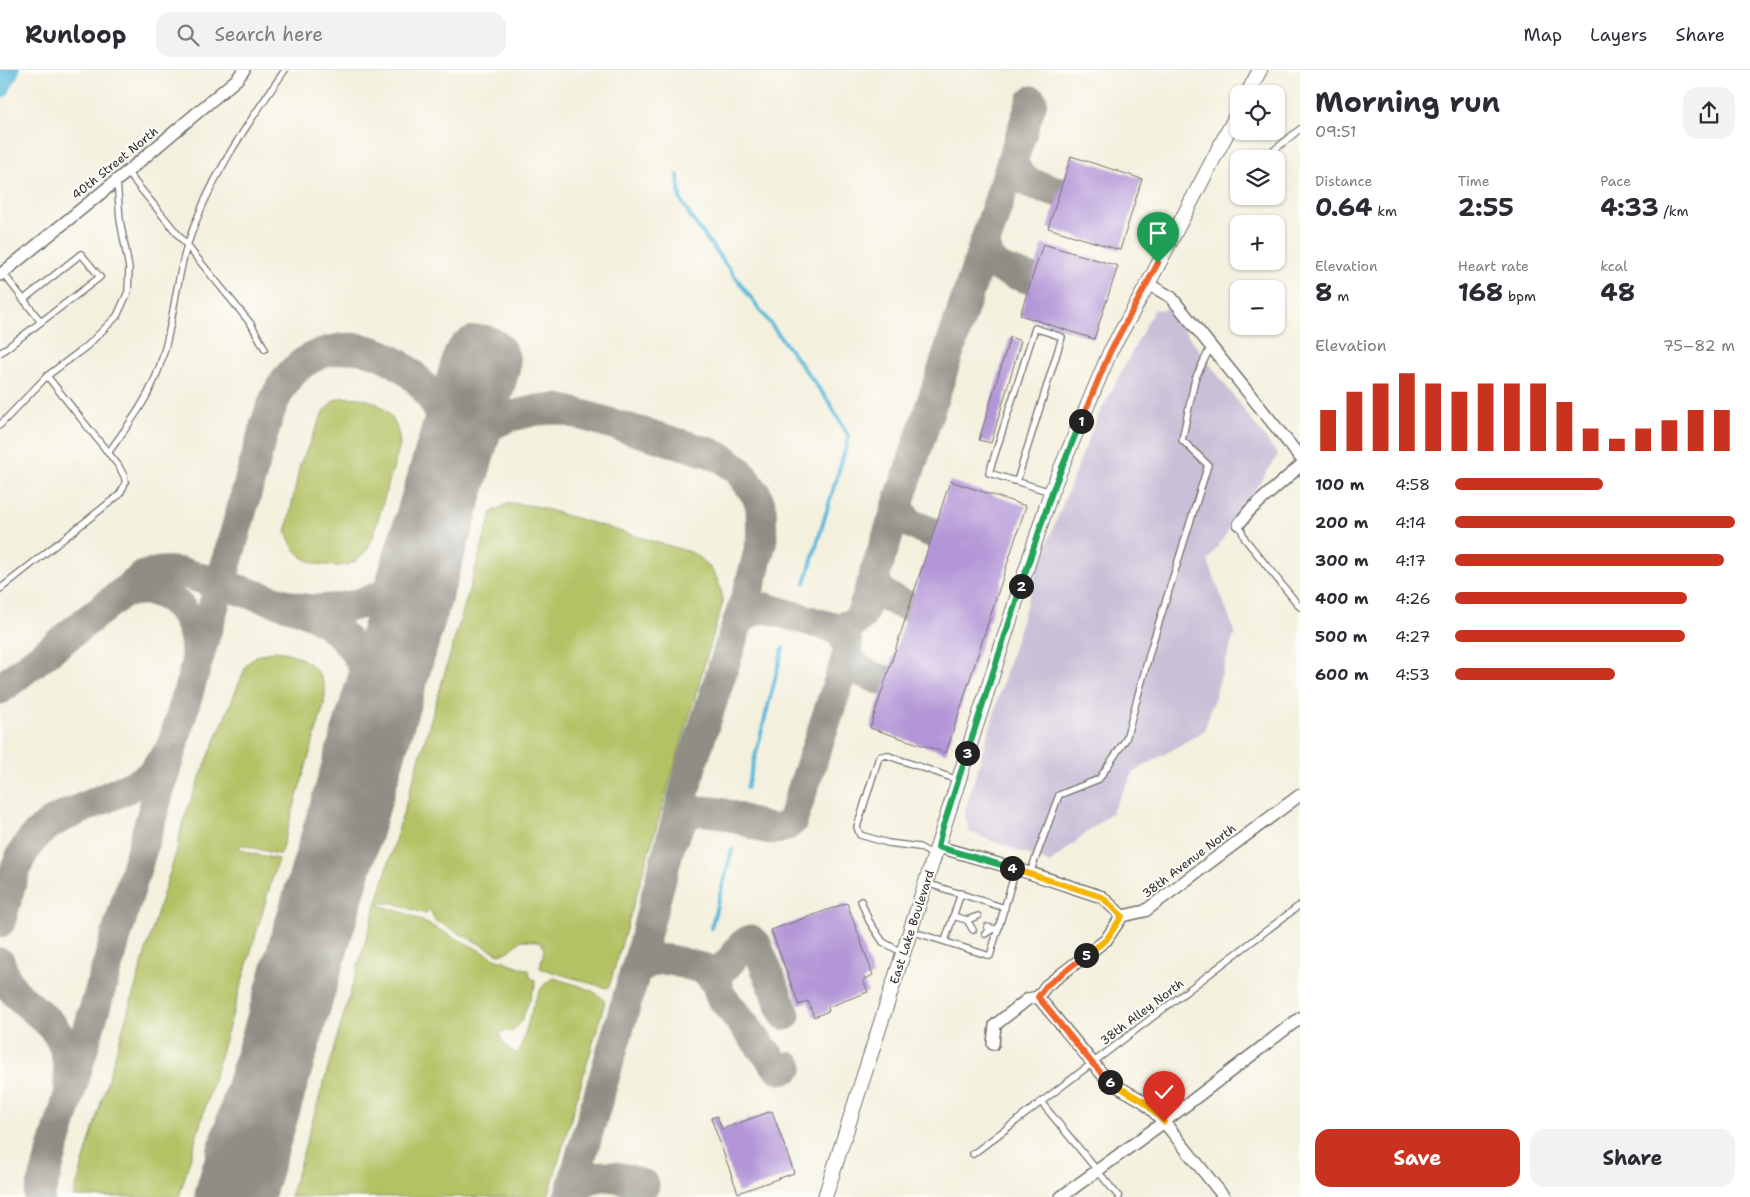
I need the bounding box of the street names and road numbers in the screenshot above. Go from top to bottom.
street label: 40th Street North [68,123,162,203]
street label: 38th Avenue North [1139,821,1239,901]
street label: East Lake Boulevard [886,868,938,986]
street label: 38th Alley North [1097,975,1187,1049]

